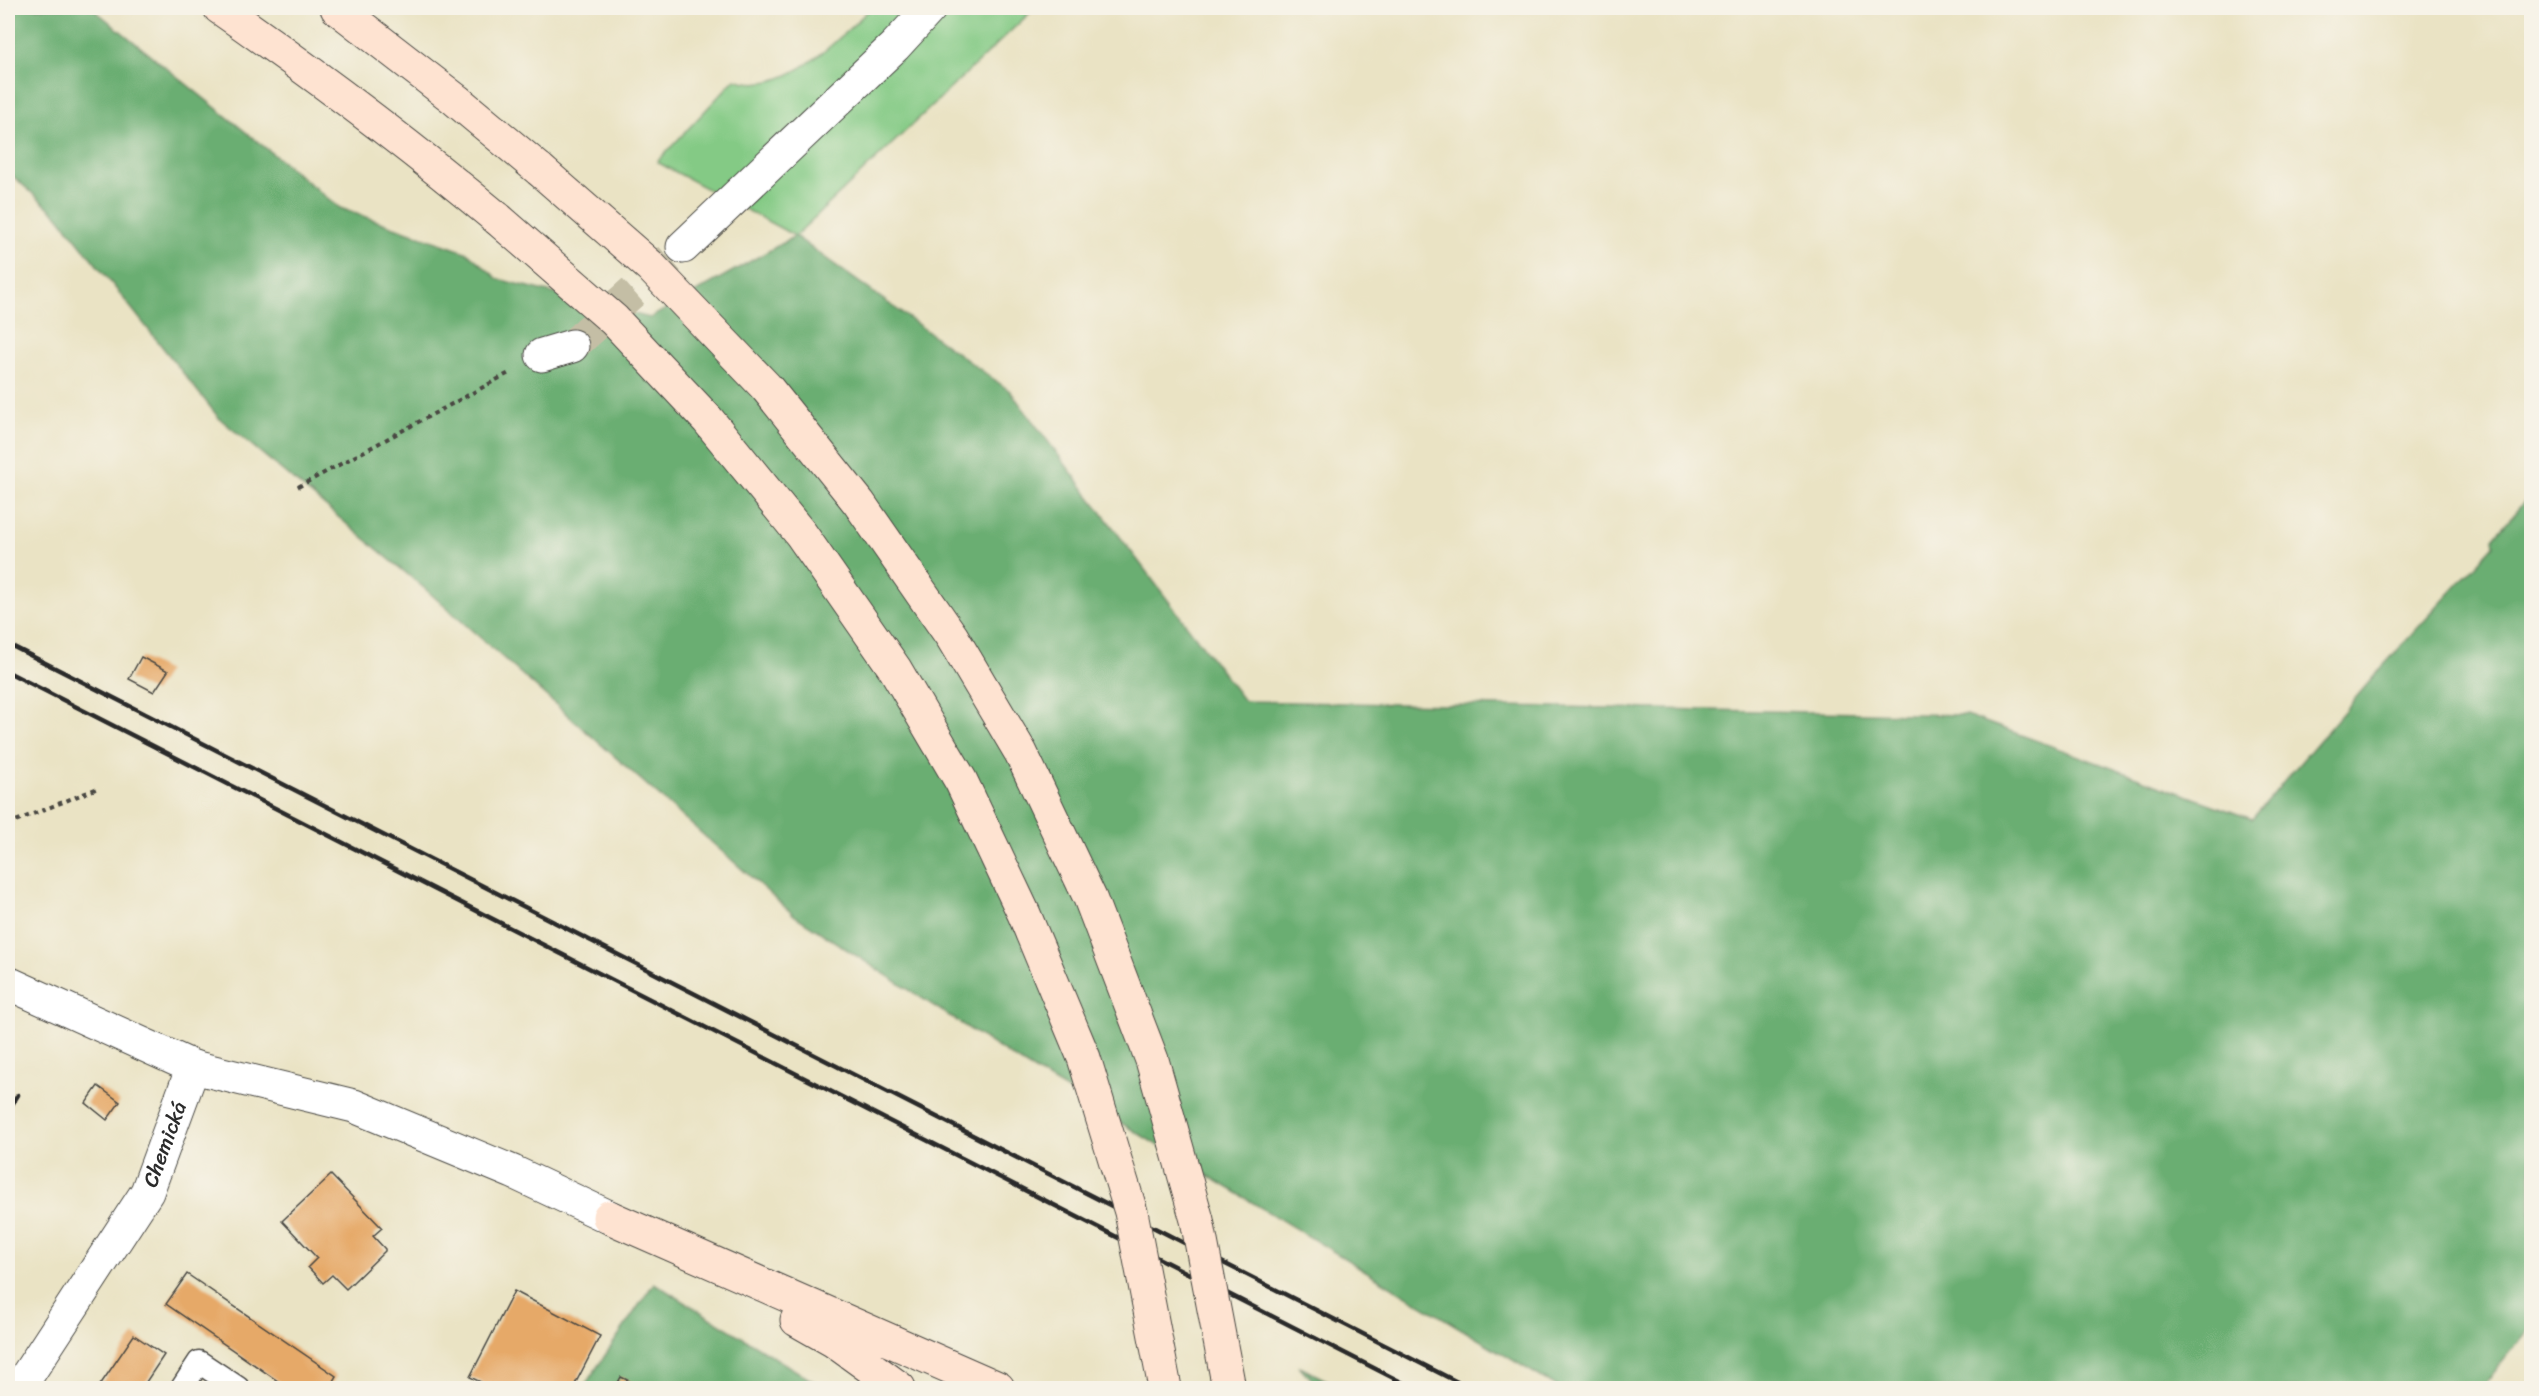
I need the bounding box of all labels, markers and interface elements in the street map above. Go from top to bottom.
street label: Chemická [131,1095,198,1193]

